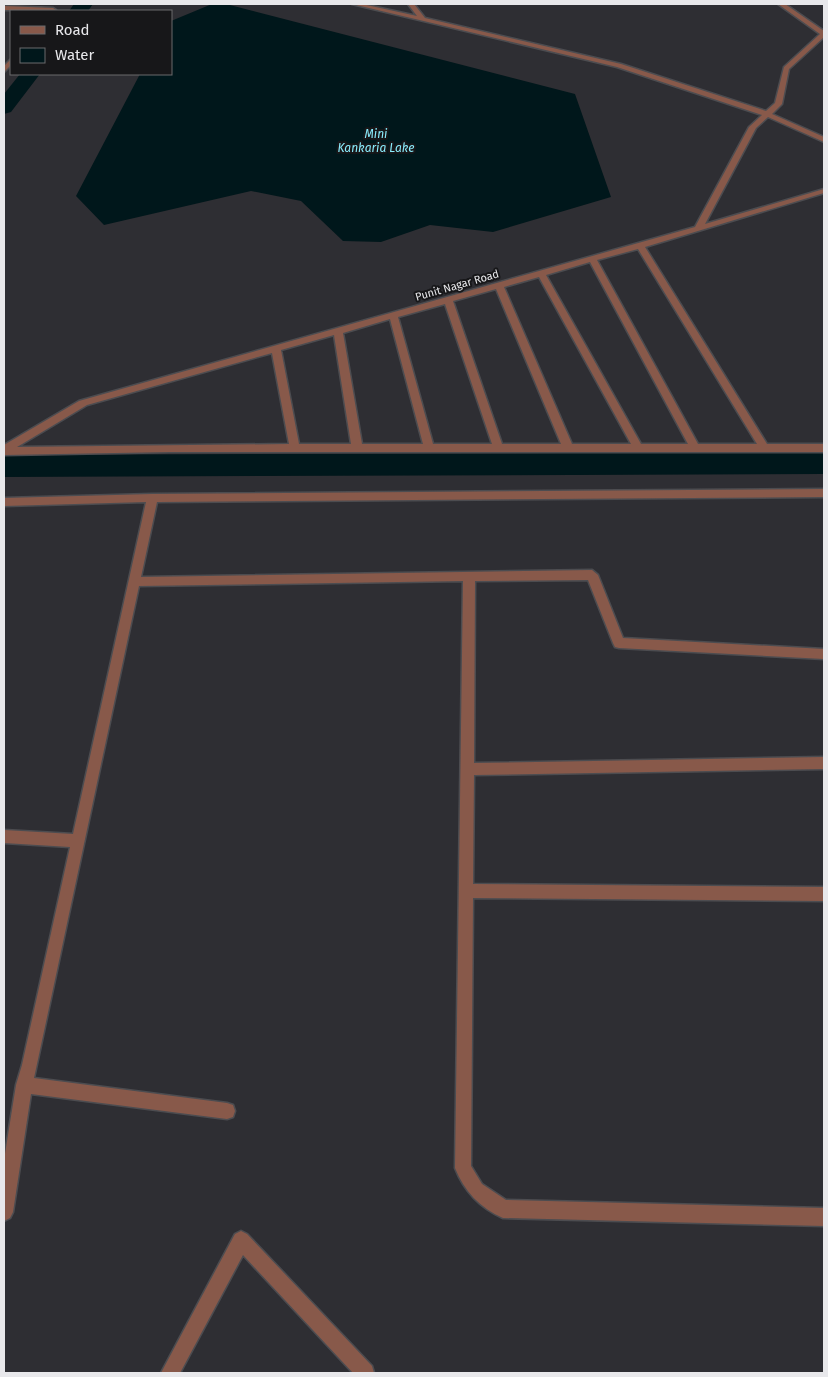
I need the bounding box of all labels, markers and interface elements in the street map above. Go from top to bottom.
legend [10,10,172,75]
text: Road [55,21,90,39]
text: Water [55,46,94,64]
water label: Mini Kankaria Lake [337,127,415,155]
street label: Punit Nagar Road [414,267,500,304]

